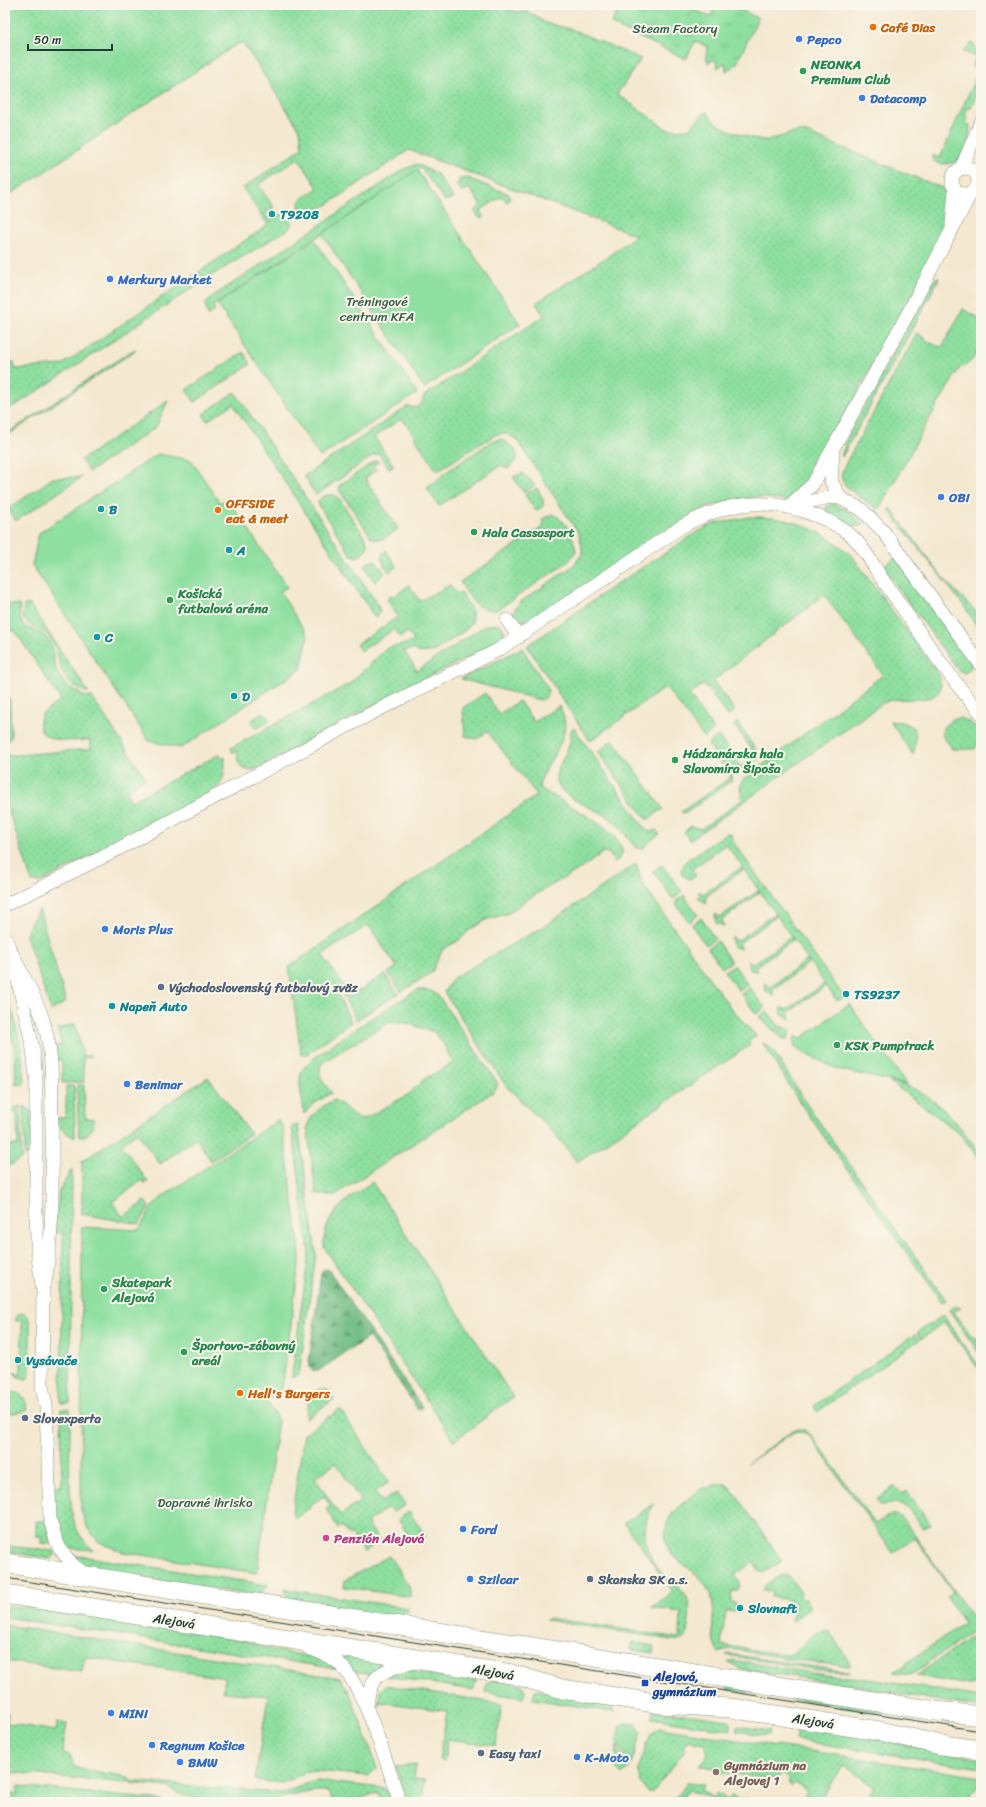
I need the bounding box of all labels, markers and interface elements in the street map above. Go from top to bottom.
place label: Café Dias [880,16,936,39]
park label: Steam Factory [633,17,718,40]
marker: Café Dias [868,22,878,32]
scale bar [28,26,112,52]
place label: Pepco [807,28,842,51]
text: 50 m [34,29,61,51]
marker: Pepco [794,34,804,44]
place label: NEONKA Premium Club [810,53,891,91]
marker: NEONKA Premium Club [798,66,808,76]
place label: Datacomp [870,87,926,110]
marker: Datacomp [857,93,867,103]
place label: T9208 [280,203,319,226]
marker: T9208 [267,209,277,219]
place label: Merkury Market [117,268,212,291]
marker: Merkury Market [105,274,115,284]
park label: Tréningové centrum KFA [340,290,414,328]
place label: OBI [948,486,971,509]
place label: OFFSIDE eat & meet [225,492,289,530]
marker: OBI [936,492,946,502]
place label: B [109,498,118,521]
marker: B [96,504,106,514]
marker: OFFSIDE eat & meet [213,505,223,515]
place label: Hala Cassosport [481,521,575,544]
marker: Hala Cassosport [469,527,479,537]
place label: A [236,539,246,562]
marker: A [224,545,234,555]
place label: Košická futbalová aréna [177,582,269,620]
marker: Košická futbalová aréna [165,595,175,605]
place label: C [104,626,114,649]
marker: C [92,632,102,642]
place label: D [242,685,250,708]
marker: D [229,691,239,701]
place label: Hádzanárska hala Slavomíra Šipoša [682,742,784,780]
marker: Hádzanárska hala Slavomíra Šipoša [670,755,680,765]
place label: Moris Plus [112,918,174,941]
marker: Moris Plus [100,924,110,934]
place label: Východoslovenský futbalový zväz [169,976,358,999]
marker: Východoslovenský futbalový zväz [156,982,166,992]
place label: TS9237 [854,983,901,1006]
marker: TS9237 [841,989,851,999]
place label: Napeň Auto [119,995,188,1018]
marker: Napeň Auto [107,1001,117,1011]
place label: KSK Pumptrack [844,1034,935,1057]
marker: KSK Pumptrack [832,1040,842,1050]
place label: Benimar [135,1073,184,1096]
marker: Benimar [122,1079,132,1089]
place label: Skatepark Alejová [111,1271,173,1309]
marker: Skatepark Alejová [99,1284,109,1294]
place label: Športovo-zábavný areál [191,1334,297,1372]
marker: Športovo-zábavný areál [179,1347,189,1357]
place label: Vysávače [26,1349,78,1372]
marker: Vysávače [13,1355,23,1365]
place label: Hell's Burgers [247,1382,331,1405]
marker: Hell's Burgers [235,1388,245,1398]
place label: Slovexperta [32,1407,102,1430]
marker: Slovexperta [20,1413,30,1423]
park label: Dopravné ihrisko [157,1491,253,1514]
place label: Ford [470,1518,498,1541]
marker: Ford [458,1524,468,1534]
place label: Penzión Alejová [334,1527,425,1550]
marker: Penzión Alejová [321,1533,331,1543]
place label: Szilcar [477,1568,520,1591]
place label: Skanska SK a.s. [597,1568,689,1591]
marker: Szilcar [465,1574,475,1584]
marker: Skanska SK a.s. [585,1574,595,1584]
place label: Slovnaft [747,1597,798,1620]
marker: Slovnaft [735,1603,745,1613]
street label: Alejová [150,1606,197,1636]
street label: Alejová [469,1657,516,1687]
place label: Alejová, gymnázium [651,1665,717,1703]
marker: Alejová, gymnázium [640,1678,650,1688]
place label: MINI [118,1702,149,1725]
street label: Alejová [789,1706,836,1736]
marker: MINI [106,1708,116,1718]
place label: Regnum Košice [159,1734,245,1757]
marker: Regnum Košice [147,1740,157,1750]
place label: Easy taxi [489,1742,542,1765]
place label: K-Moto [584,1746,629,1769]
marker: Easy taxi [476,1748,486,1758]
place label: BMW [188,1751,218,1774]
marker: K-Moto [572,1752,582,1762]
place label: Gymnázium na Alejovej 1 [723,1754,807,1792]
marker: BMW [175,1757,185,1767]
marker: Gymnázium na Alejovej 1 [711,1767,721,1777]

